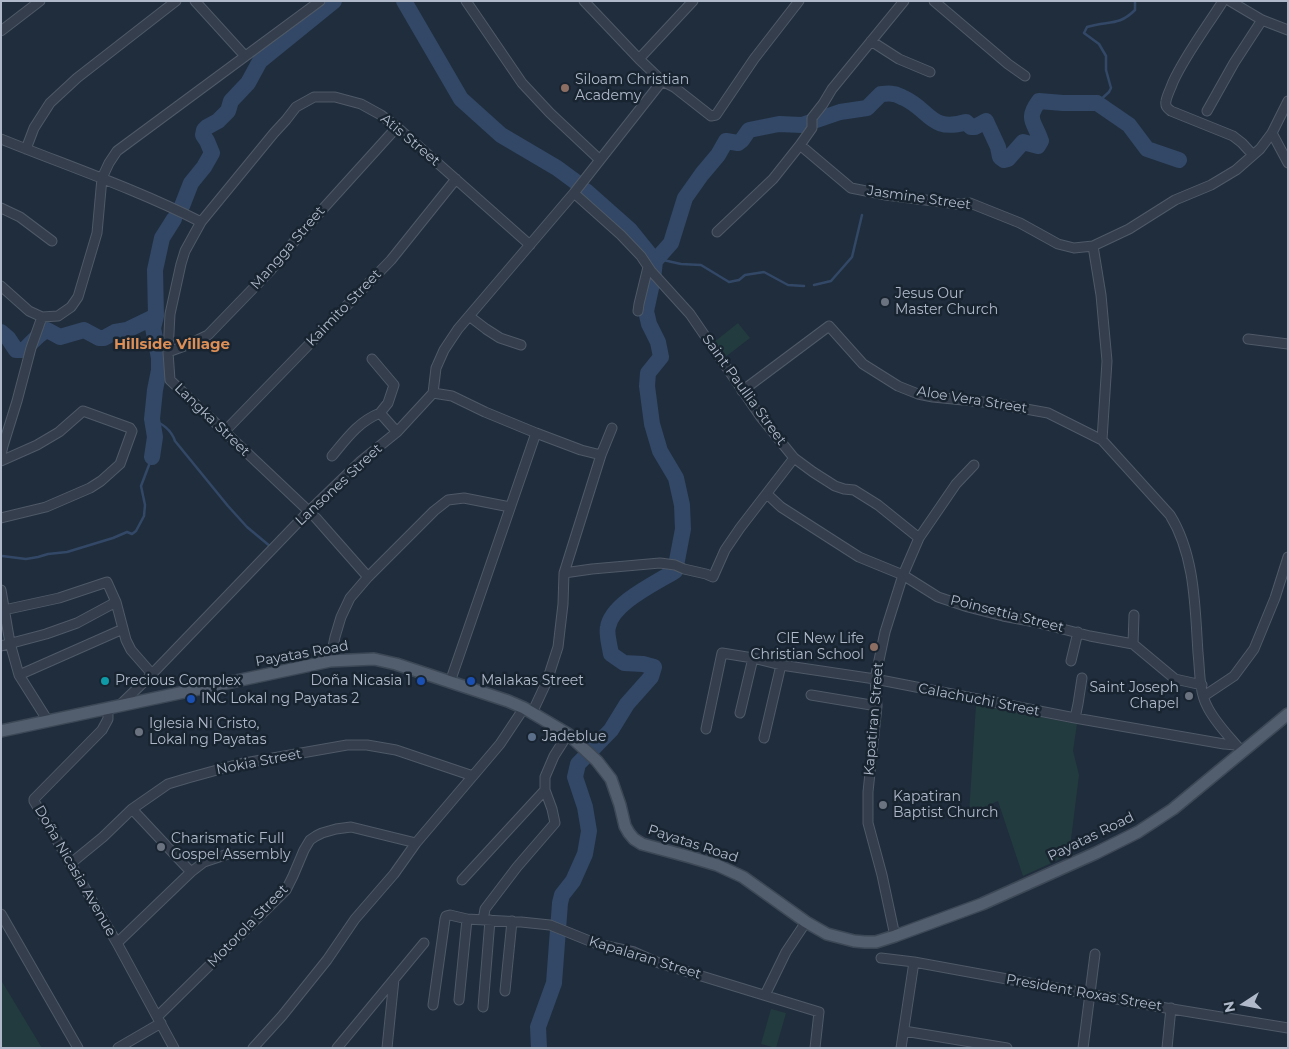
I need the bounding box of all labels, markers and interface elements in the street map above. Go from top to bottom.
place label: Siloam Christian Academy [575,72,689,104]
marker: Siloam Christian Academy [559,82,571,94]
street label: Atis Street [377,110,443,170]
street label: Jasmine Street [866,182,972,214]
street label: Mangga Street [247,203,329,293]
street label: Kaimito Street [303,266,385,350]
place label: Jesus Our Master Church [895,286,998,318]
marker: Jesus Our Master Church [879,296,891,308]
street label: Saint Paullia Street [698,331,790,449]
district label: Hillside Village [114,336,230,354]
street label: Langka Street [171,380,253,460]
street label: Aloe Vera Street [916,383,1028,417]
street label: Lansones Street [292,441,386,529]
street label: Poinsettia Street [949,592,1065,636]
place label: ClE New Life Christian School [750,631,864,664]
street label: Payatas Road [254,638,350,670]
marker: ClE New Life Christian School [868,641,880,653]
street label: Kapatiran Street [861,662,887,776]
place label: Precious Complex [115,673,241,689]
place label: Doña Nicasia 1 [310,673,411,689]
place label: Malakas Street [481,673,584,689]
marker: Precious Complex [99,675,111,687]
marker: Doña Nicasia 1 [415,675,427,687]
marker: Malakas Street [465,675,477,687]
street label: Calachuchi Street [917,680,1041,720]
place label: Saint Joseph Chapel [1090,680,1179,712]
marker: Saint Joseph Chapel [1183,690,1195,702]
place label: INC Lokal ng Payatas 2 [201,691,359,707]
marker: INC Lokal ng Payatas 2 [185,693,197,705]
place label: Iglesia Ni Cristo, Lokal ng Payatas [149,716,266,749]
marker: Iglesia Ni Cristo, Lokal ng Payatas [133,726,145,738]
place label: Jadeblue [542,729,606,745]
marker: Jadeblue [526,731,538,743]
street label: Nokia Street [215,745,303,779]
place label: Kapatiran Baptist Church [893,789,998,822]
marker: Kapatiran Baptist Church [877,799,889,811]
street label: Doña Nicasia Avenue [31,803,119,939]
street label: Payatas Road [1045,809,1137,865]
street label: Payatas Road [646,821,740,867]
place label: Charismatic Full Gospel Assembly [171,831,291,864]
marker: Charismatic Full Gospel Assembly [155,841,167,853]
street label: Motorola Street [204,881,292,971]
street label: Kapalaran Street [587,933,703,983]
street label: President Roxas Street [1005,971,1163,1015]
north arrow [1219,979,1269,1029]
text: N [1219,1000,1239,1014]

